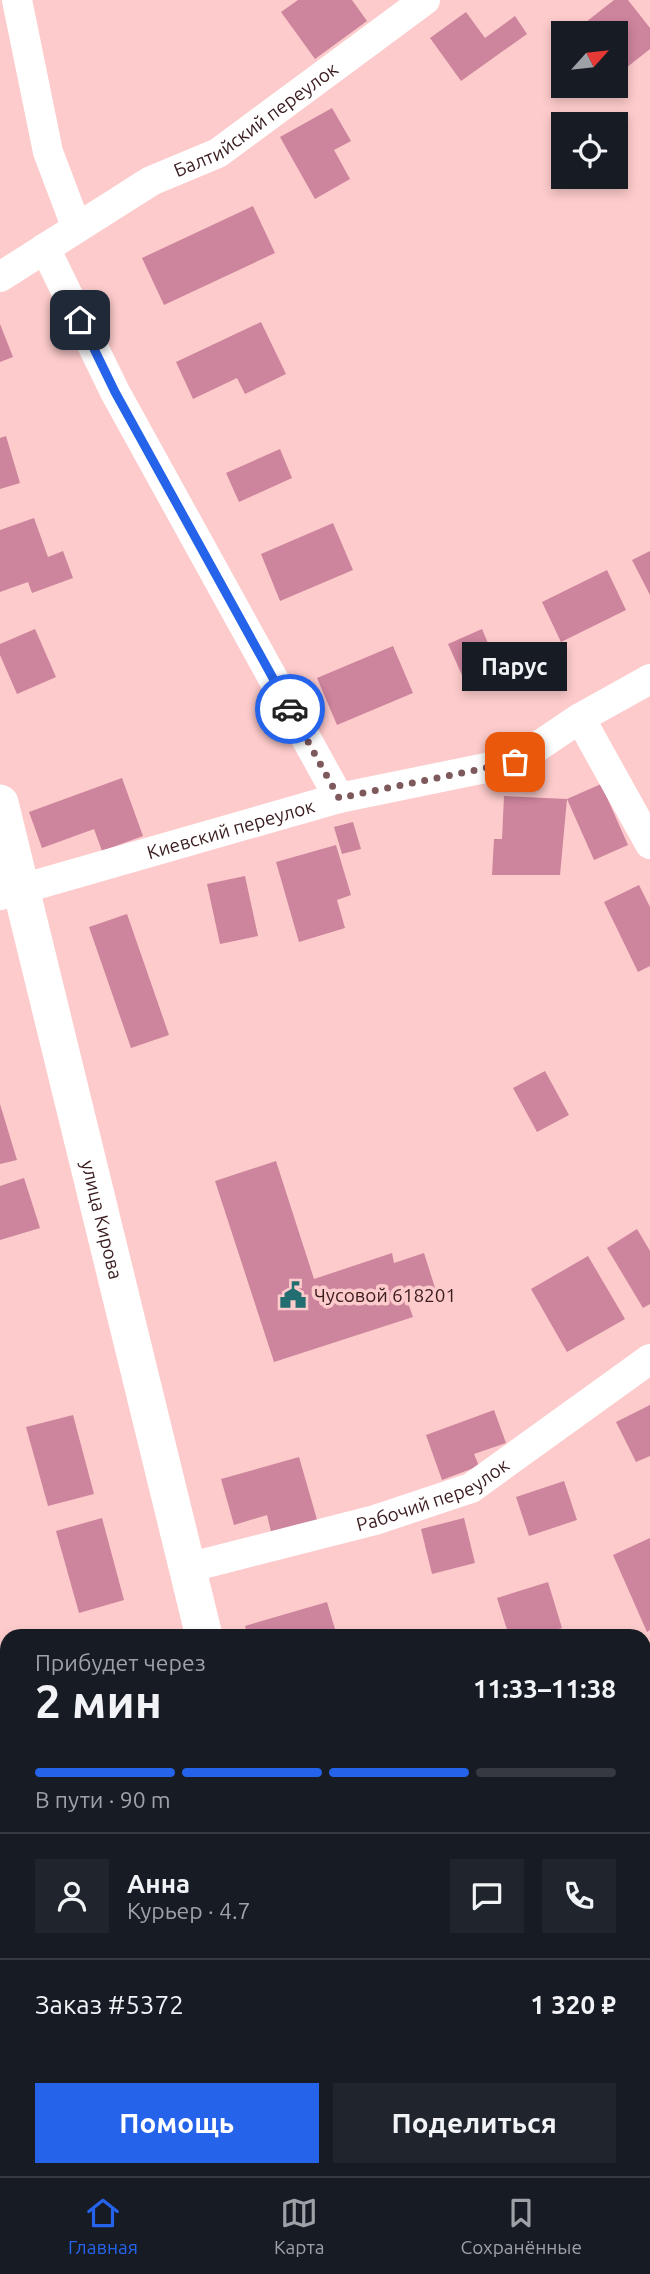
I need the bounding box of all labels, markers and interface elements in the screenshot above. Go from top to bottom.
north arrow [551,21,628,98]
map controls [551,21,628,189]
street label: Балтийский переулок [170,57,342,181]
button: locate [551,112,628,189]
pin [50,290,110,350]
icon: home [61,301,99,339]
callout: Парус [462,643,568,692]
text: Парус [481,654,548,679]
courier [255,674,325,744]
icon: car [271,690,309,728]
pin [485,732,545,792]
icon: bag [496,743,534,781]
street label: Киевский переулок [144,795,317,863]
street label: улица Кирова [77,1158,127,1281]
public building icon: Чусовой 618201 [278,1280,308,1310]
place label: Чусовой 618201 [314,1284,456,1306]
street label: Рабочий переулок [354,1453,513,1535]
text: Прибудет через [35,1650,206,1675]
text: 11:33–11:38 [473,1674,616,1703]
text: 2 мин [35,1675,162,1727]
text: В пути · 90 m [35,1787,171,1812]
button: person [35,1859,109,1933]
button: chat [450,1859,524,1933]
button: phone [542,1859,616,1933]
text: Анна [127,1869,190,1898]
text: Курьер · 4.7 [127,1898,251,1923]
text: Заказ #5372 [35,1990,184,2019]
text: 1 320 ₽ [530,1990,616,2019]
button: Помощь [35,2083,319,2163]
button: Поделиться [333,2083,616,2163]
tab: Главная [68,2194,138,2258]
tab: Карта [274,2194,325,2258]
tab: Сохранённые [461,2194,582,2258]

